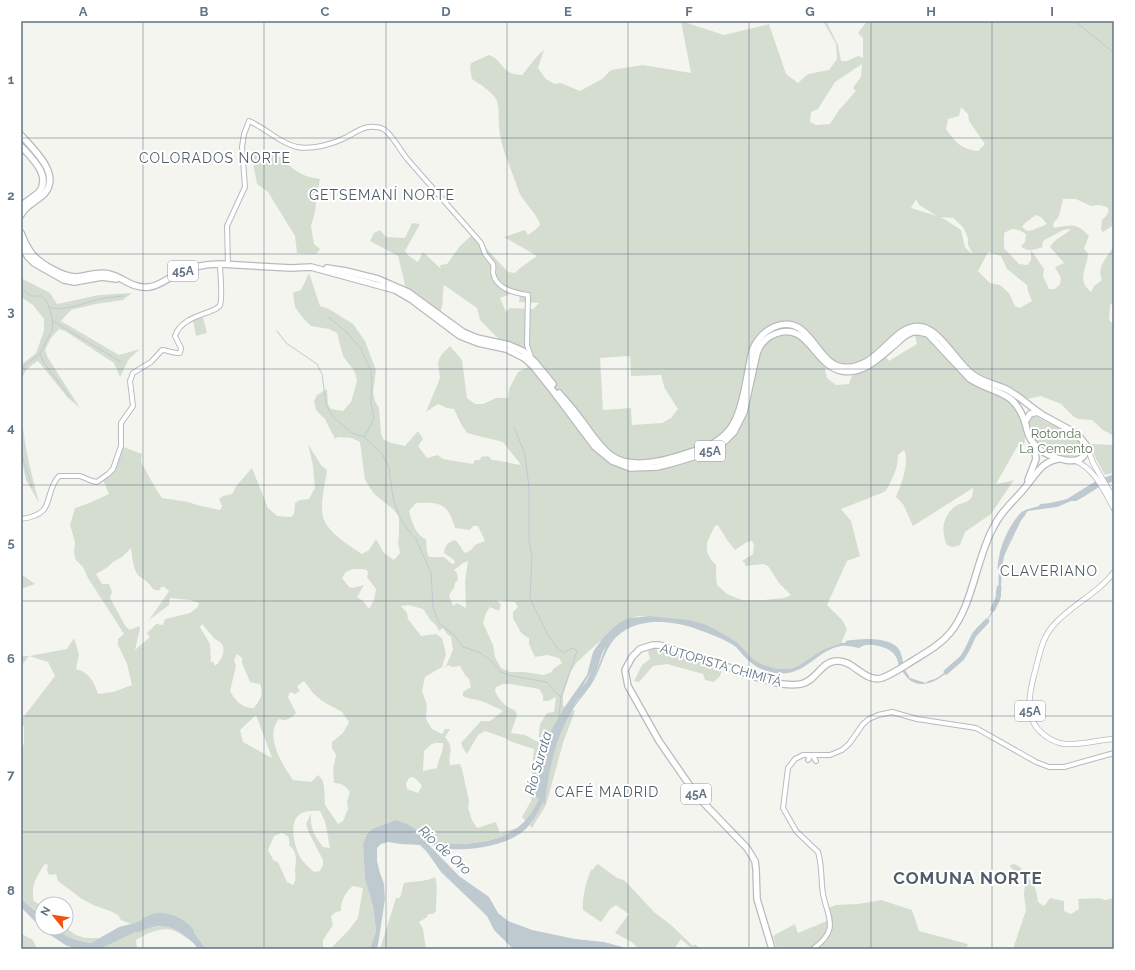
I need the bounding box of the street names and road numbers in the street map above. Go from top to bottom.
road number: 45A [168,261,198,281]
road number: 45A [695,441,725,461]
street label: AUTOPISTA CHIMITÁ [659,640,784,690]
road number: 45A [1015,701,1045,721]
road number: 45A [681,784,711,804]

